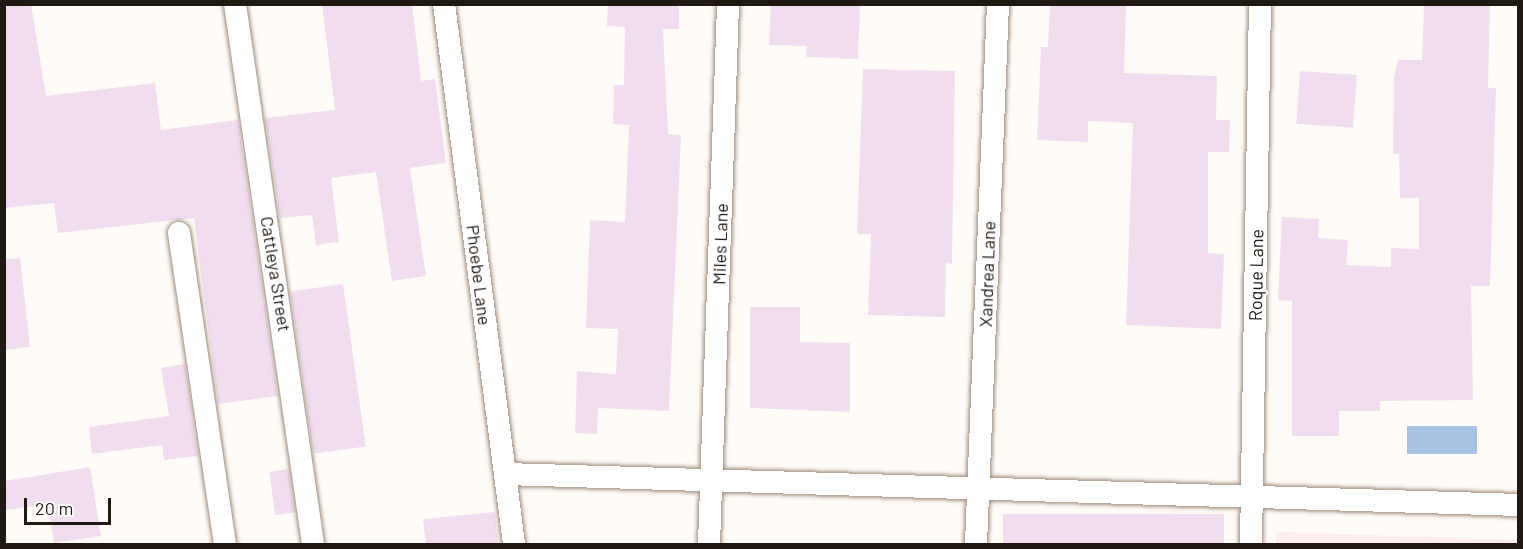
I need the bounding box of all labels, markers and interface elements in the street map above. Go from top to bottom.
street label: Miles Lane [708,203,732,285]
street label: Cattleya Street [256,215,296,333]
street label: Xandrea Lane [974,220,1000,328]
street label: Phoebe Lane [462,223,496,327]
street label: Roque Lane [1244,229,1268,321]
scale bar [27,486,114,524]
text: 20 m [35,497,73,519]

